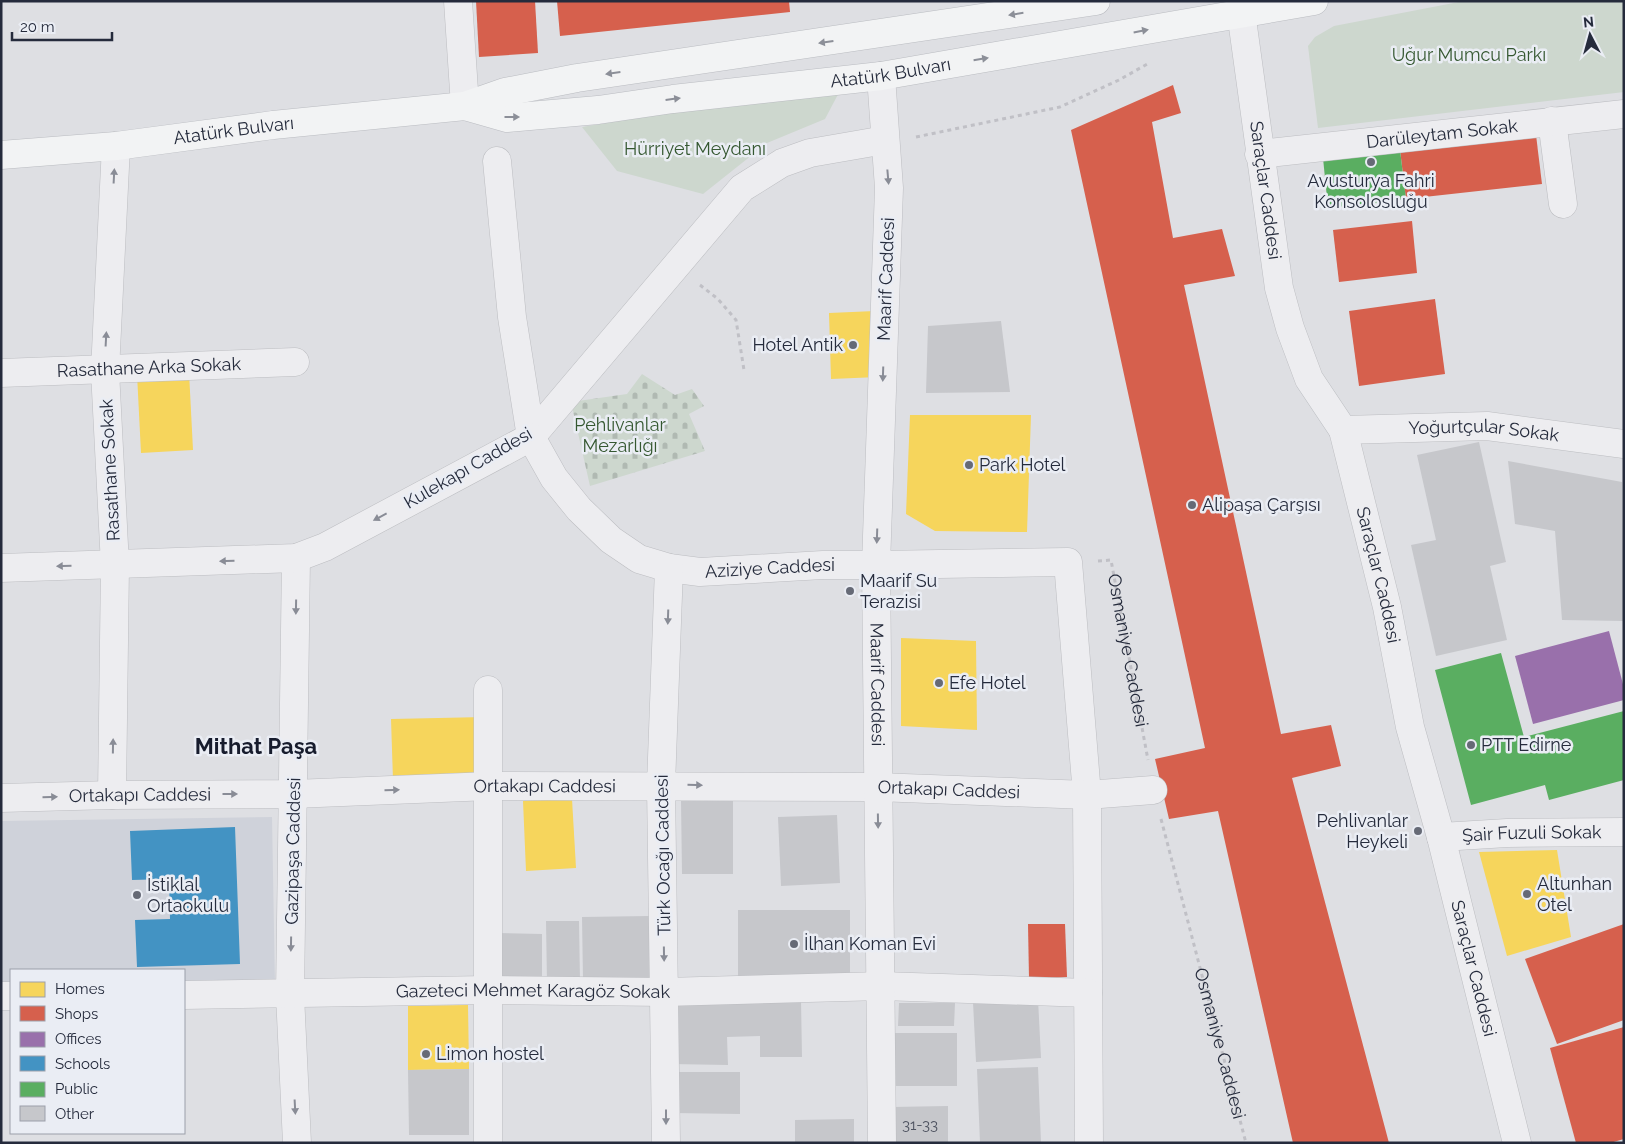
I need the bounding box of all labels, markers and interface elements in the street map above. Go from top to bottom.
scale bar [12,10,112,42]
one-way arrow [1008,10,1024,18]
north arrow [1565,10,1615,60]
text: N [1582,14,1595,31]
text: 20 m [20,18,55,36]
one-way arrow [1133,27,1149,35]
one-way arrow [818,38,834,46]
park label: Uğur Mumcu Parkı [1392,44,1546,65]
street label: Atatürk Bulvarı [829,53,952,92]
one-way arrow [973,55,989,63]
one-way arrow [605,69,621,77]
one-way arrow [666,95,682,103]
street label: Atatürk Bulvarı [172,112,295,148]
one-way arrow [504,113,520,121]
street label: Darüleytam Sokak [1365,115,1519,152]
street label: Saraçlar Caddesi [1246,120,1286,261]
park label: Hürriyet Meydanı [624,138,766,159]
marker: Avusturya Fahri Konsolosluğu [1365,156,1377,168]
one-way arrow [110,168,118,184]
one-way arrow [885,169,893,185]
place label: Avusturya Fahri Konsolosluğu [1307,170,1435,212]
street label: Maarif Caddesi [873,217,898,341]
one-way arrow [103,331,111,347]
place label: Hotel Antik [752,334,843,355]
marker: Hotel Antik [847,339,859,351]
street label: Rasathane Arka Sokak [56,353,242,381]
one-way arrow [878,366,886,382]
street label: Rasathane Sokak [95,398,124,542]
park label: Pehlivanlar Mezarlığı [574,414,666,456]
street label: Yoğurtçular Sokak [1408,415,1561,445]
street label: Kulekapı Caddesi [400,422,535,513]
place label: Park Hotel [979,454,1065,475]
marker: Park Hotel [963,459,975,471]
place label: Alipaşa Çarşısı [1202,494,1321,515]
marker: Alipaşa Çarşısı [1186,499,1198,511]
street label: Saraçlar Caddesi [1352,504,1405,645]
one-way arrow [373,513,387,522]
one-way arrow [872,528,880,544]
street label: Aziziye Caddesi [704,554,835,582]
one-way arrow [219,557,235,565]
one-way arrow [56,563,72,571]
place label: Maarif Su Terazisi [860,570,937,612]
street label: Osmaniye Caddesi [1104,572,1153,729]
marker: Maarif Su Terazisi [844,585,856,597]
one-way arrow [292,599,300,615]
one-way arrow [663,609,671,625]
street label: Maarif Caddesi [867,623,889,746]
place label: Efe Hotel [949,672,1026,693]
marker: Efe Hotel [933,677,945,689]
district label: Mithat Paşa [195,733,317,759]
place label: PTT Edirne [1481,734,1572,755]
one-way arrow [109,738,117,754]
marker: PTT Edirne [1465,739,1477,751]
street label: Türk Ocağı Caddesi [651,774,674,936]
street label: Ortakapı Caddesi [473,775,616,797]
street label: Ortakapı Caddesi [877,776,1021,802]
street label: Gazipaşa Caddesi [281,777,304,925]
one-way arrow [687,781,703,789]
street label: Ortakapı Caddesi [68,783,211,806]
one-way arrow [385,785,401,793]
one-way arrow [222,790,238,798]
one-way arrow [42,793,58,801]
place label: Pehlivanlar Heykeli [1316,810,1409,852]
one-way arrow [874,813,882,829]
street label: Şair Fuzuli Sokak [1462,821,1602,846]
marker: Pehlivanlar Heykeli [1412,825,1424,837]
place label: Altunhan Otel [1537,873,1612,915]
place label: İstiklal Ortaokulu [147,874,229,916]
marker: Altunhan Otel [1521,888,1533,900]
marker: İstiklal Ortaokulu [131,889,143,901]
street label: Saraçlar Caddesi [1447,898,1501,1039]
place label: İlhan Koman Evi [804,933,936,954]
one-way arrow [287,937,295,953]
marker: İlhan Koman Evi [788,938,800,950]
one-way arrow [661,947,669,963]
street label: Osmaniye Caddesi [1190,965,1250,1121]
legend [10,969,185,1134]
street label: Gazeteci Mehmet Karagöz Sokak [396,979,671,1002]
text: Homes [55,980,105,998]
text: Shops [55,1005,98,1023]
text: Offices [55,1030,102,1048]
place label: Limon hostel [436,1043,544,1064]
marker: Limon hostel [420,1048,432,1060]
text: Schools [55,1055,110,1073]
text: Public [55,1080,98,1098]
one-way arrow [292,1099,300,1115]
text: Other [55,1105,95,1123]
one-way arrow [662,1109,670,1125]
house number: 31-33 [902,1116,938,1134]

